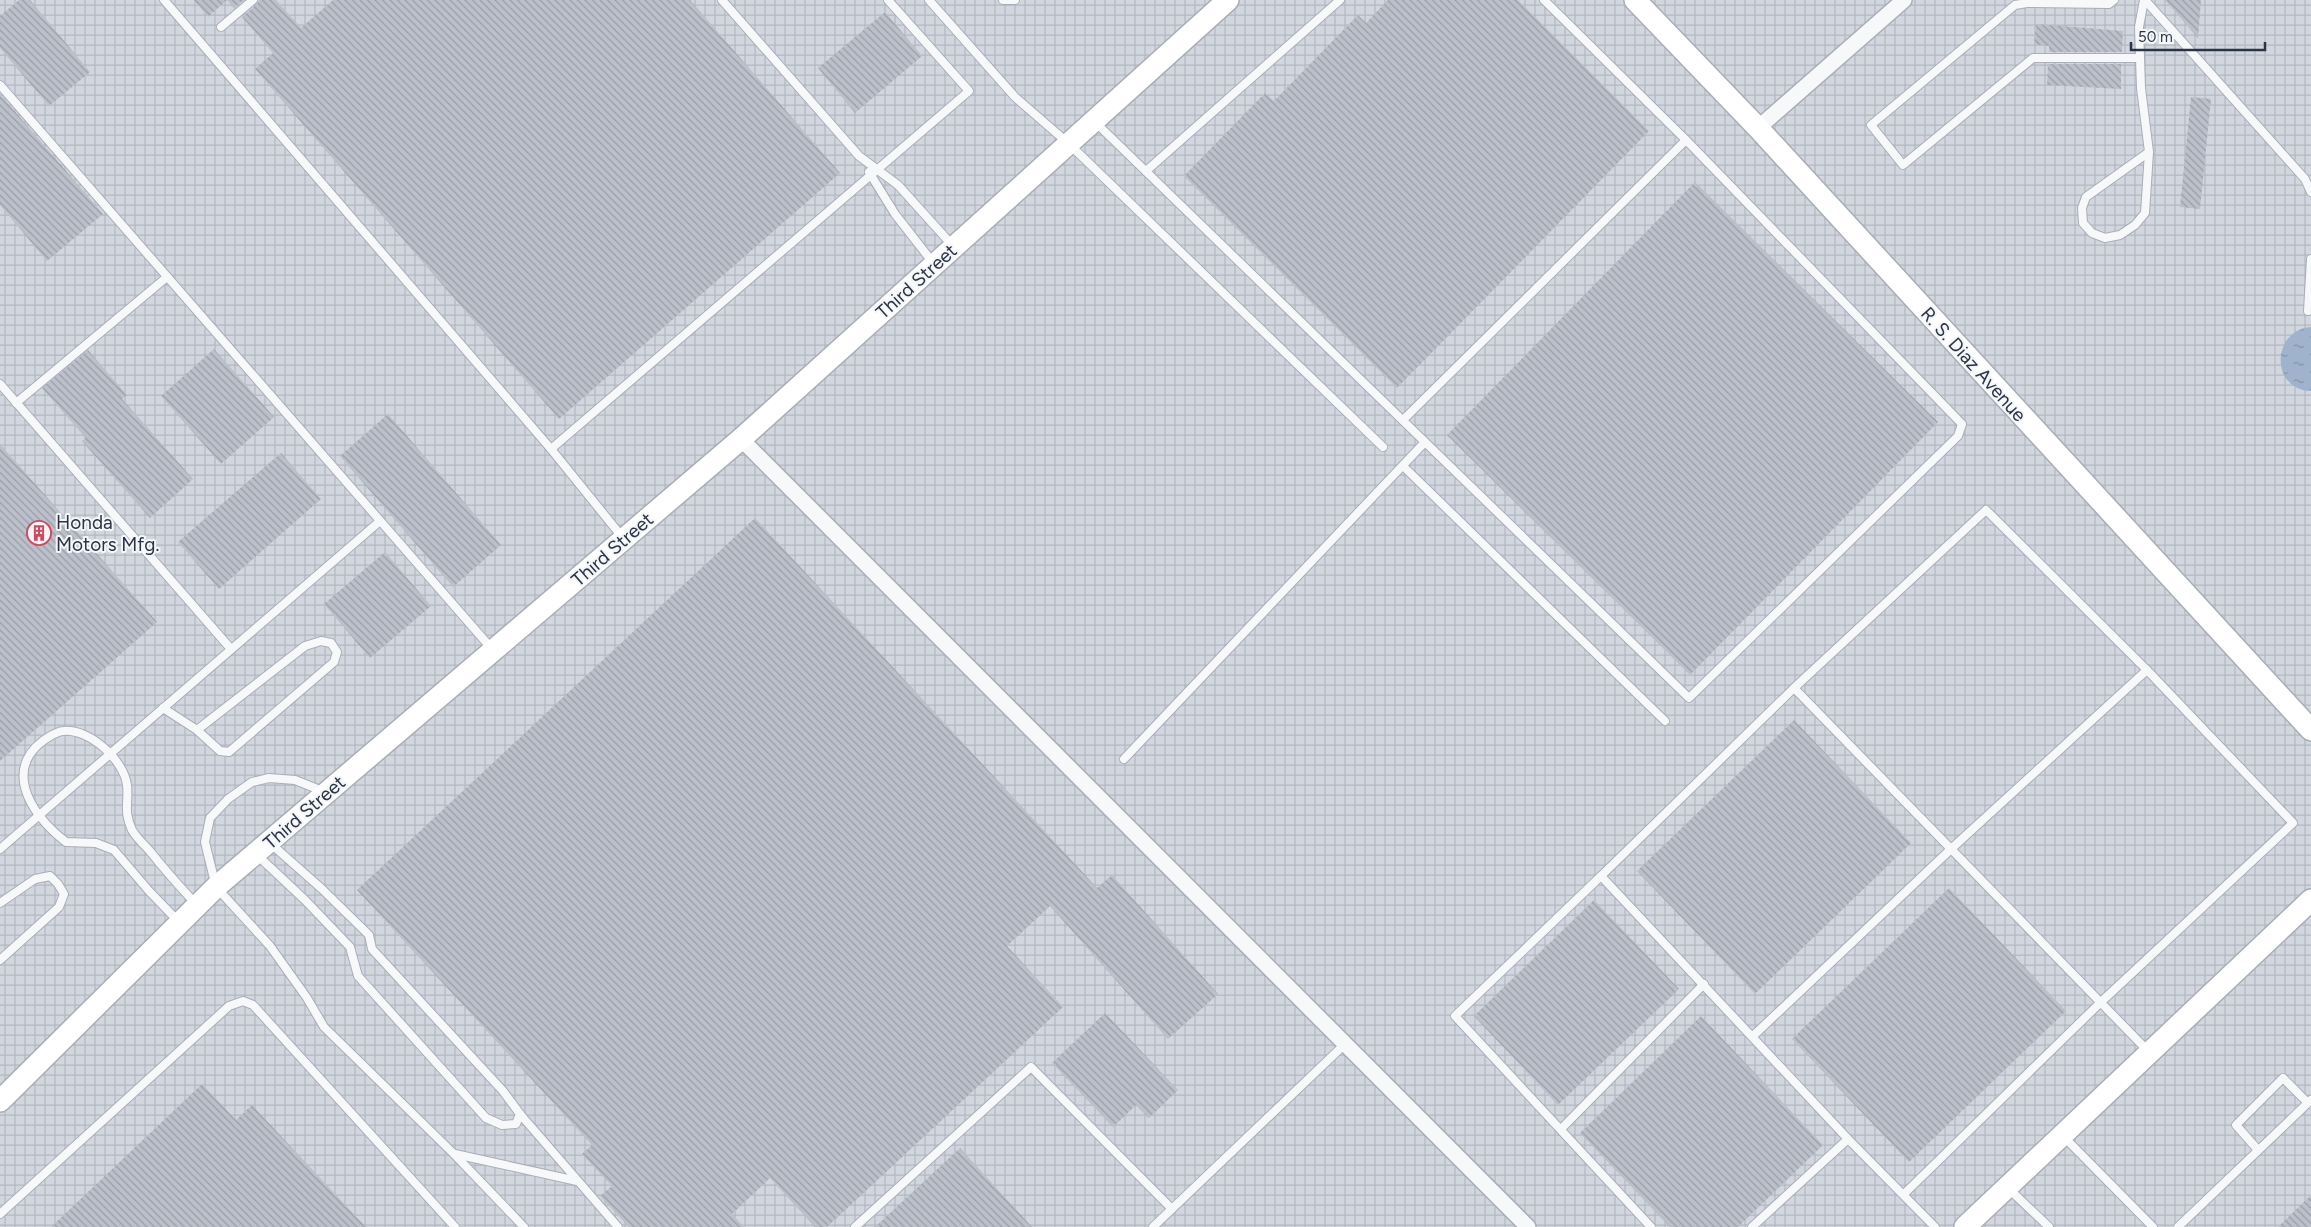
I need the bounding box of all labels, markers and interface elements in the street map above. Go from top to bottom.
scale bar [2131,20,2265,52]
text: 50 m [2138,28,2173,46]
street label: Third Street [871,239,962,324]
street label: R. S. Diaz Avenue [1916,302,2031,426]
street label: Third Street [567,508,658,591]
place label: Honda Motors Mfg. [56,511,159,556]
building icon: Honda Motors Mfg. [26,520,52,546]
street label: Third Street [259,771,350,854]

